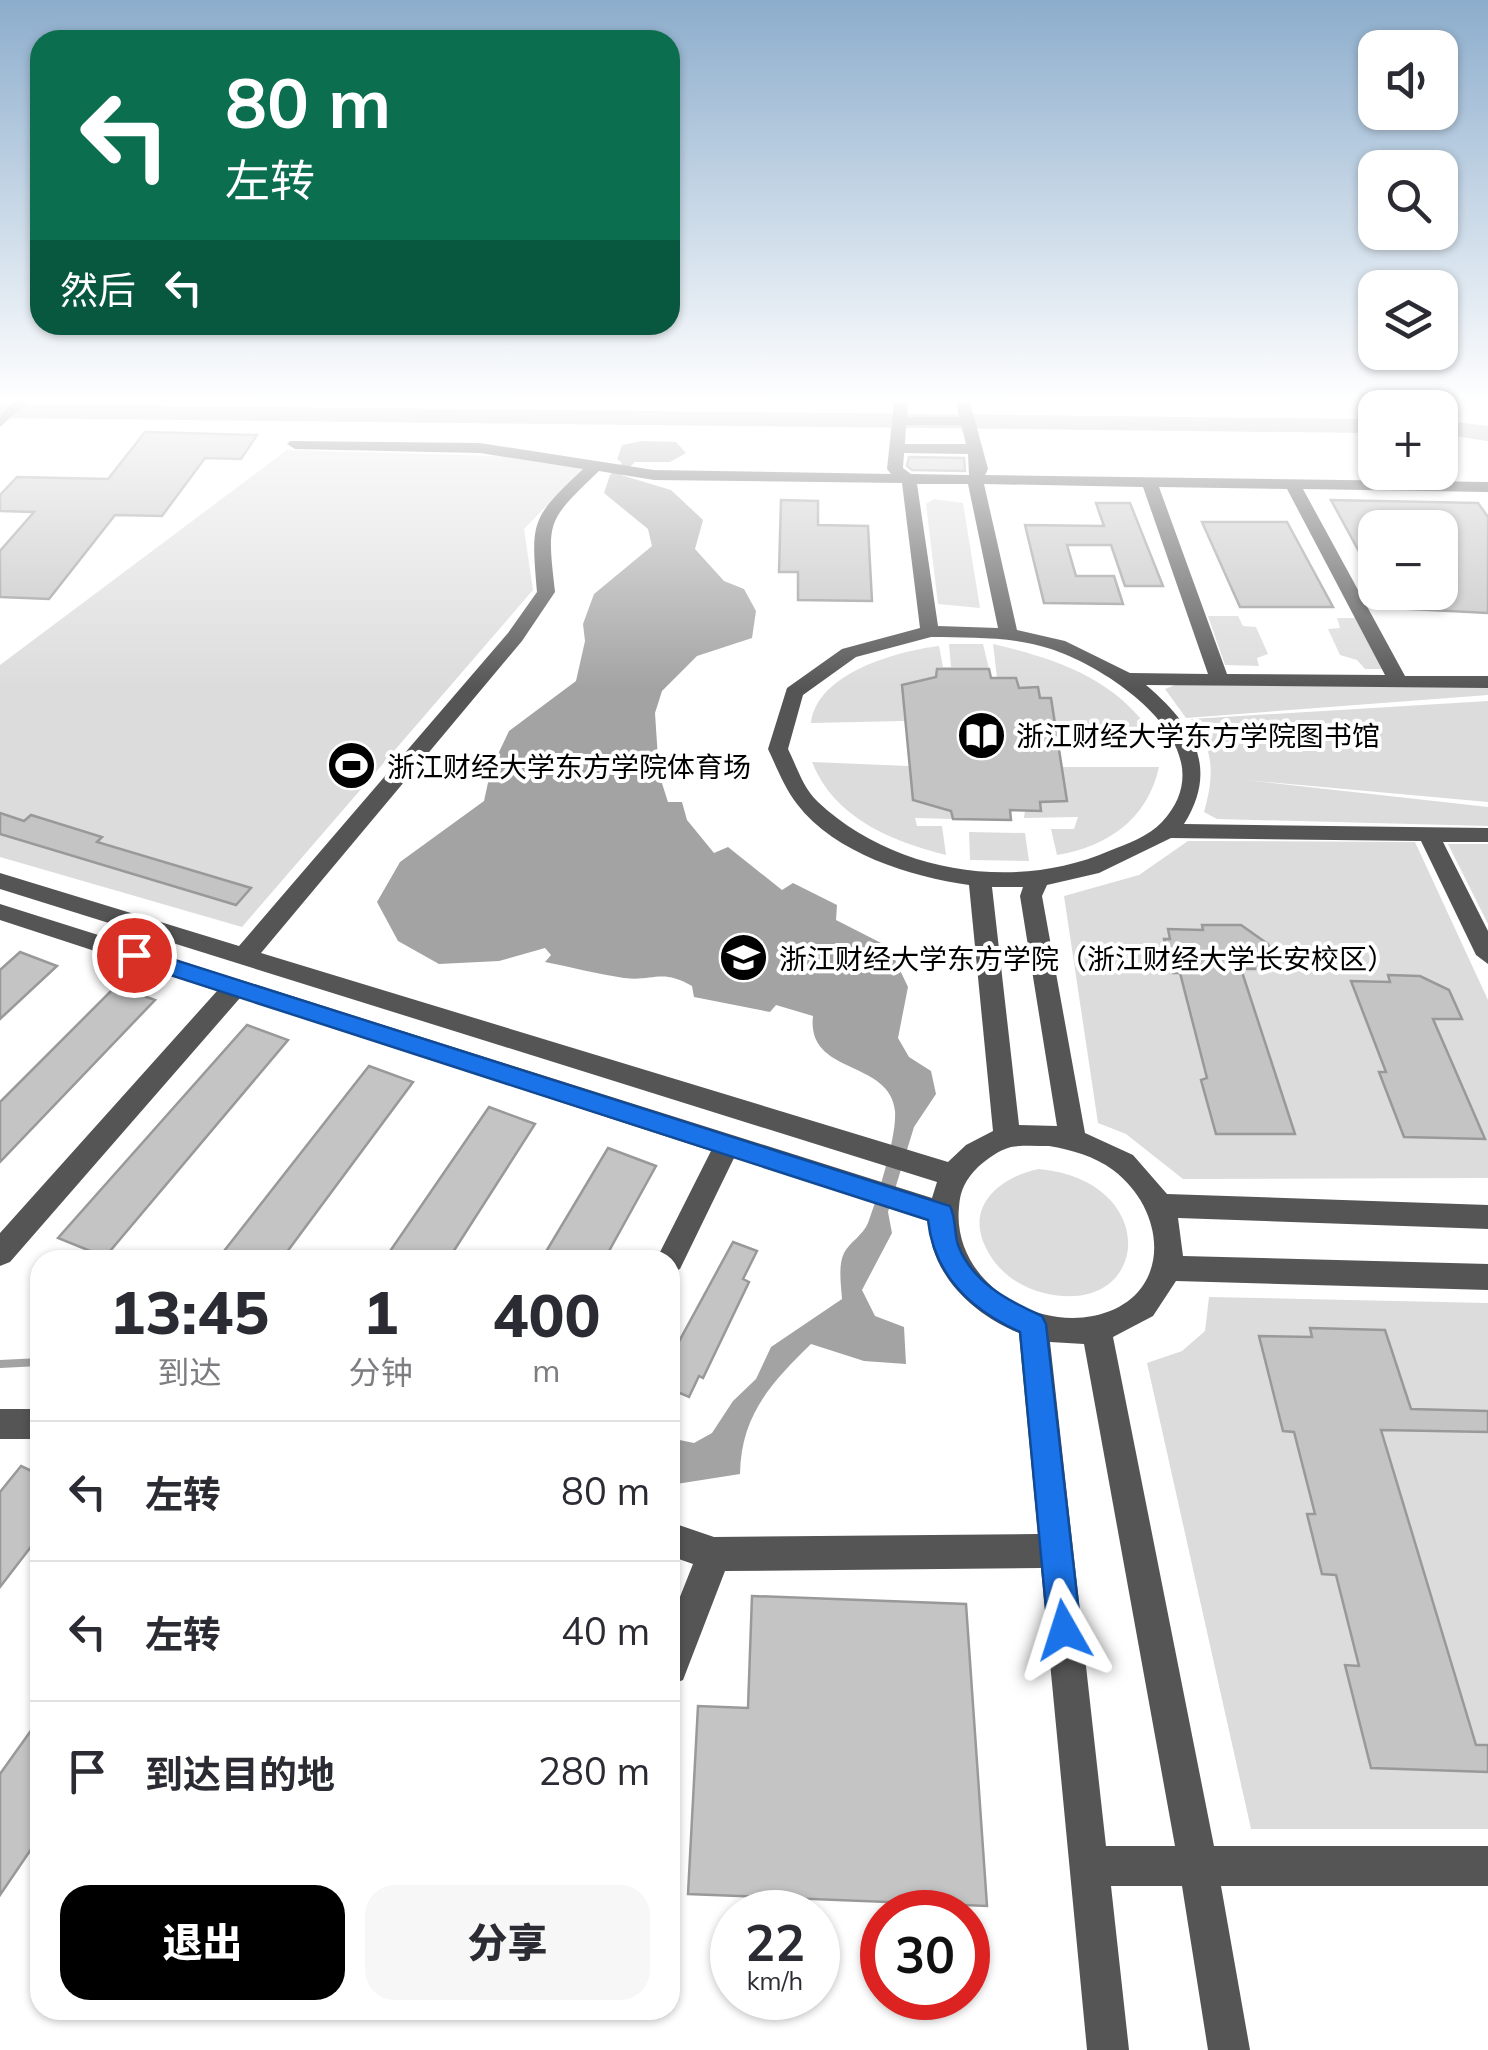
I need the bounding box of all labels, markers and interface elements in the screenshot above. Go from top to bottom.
map controls [1358,30,1458,610]
button: sound [1358,30,1458,130]
text: 80 m [225,58,391,146]
icon: left [60,70,190,200]
button: search [1358,150,1458,250]
text: 左转 [225,152,315,208]
icon: left [156,260,211,315]
text: 然后 [60,266,136,314]
button: layers [1358,270,1458,370]
button: + [1358,390,1458,490]
button: − [1358,510,1458,610]
library icon: 浙江财经大学东方学院图书馆 [955,709,1007,761]
place label: 浙江财经大学东方学院图书馆 [1016,718,1380,753]
sports icon: 浙江财经大学东方学院体育场 [326,740,378,792]
place label: 浙江财经大学东方学院体育场 [387,749,751,784]
pin [92,913,177,998]
icon: arrive [107,928,162,983]
school or university icon: 浙江财经大学东方学院（浙江财经大学长安校区） [718,932,770,984]
place label: 浙江财经大学东方学院（浙江财经大学长安校区） [779,941,1395,976]
text: 13:45 [110,1274,269,1349]
text: 1 [363,1274,399,1349]
text: 400 [492,1277,600,1352]
text: m [532,1350,560,1390]
text: 到达 [157,1352,221,1392]
text: 分钟 [349,1352,413,1392]
icon: left [60,1464,115,1519]
text: 80 m [561,1467,650,1515]
text: 左转 [145,1470,221,1518]
position arrow [1012,1578,1116,1682]
icon: left [60,1604,115,1659]
text: 40 m [561,1607,650,1655]
text: 左转 [145,1610,221,1658]
icon: arrive [60,1744,115,1799]
text: 280 m [538,1747,650,1795]
text: 到达目的地 [145,1750,335,1798]
button: 退出 [60,1885,345,2000]
button: 分享 [365,1885,650,2000]
speed limit sign: 30 [860,1890,990,2020]
text: 22 [745,1911,805,1974]
text: km/h [747,1965,803,1996]

